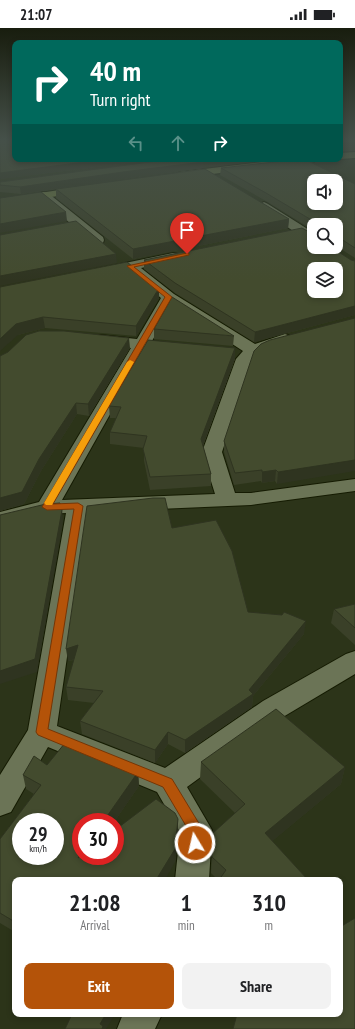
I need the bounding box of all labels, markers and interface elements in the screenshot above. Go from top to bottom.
text: 21:07 [20,5,52,24]
text: 40 m [90,52,141,89]
icon: right [24,56,76,108]
text: Turn right [90,88,150,111]
icon: left [125,132,147,154]
icon: ahead [167,132,189,154]
icon: right [209,132,231,154]
map controls [307,174,343,298]
button: sound [307,174,343,210]
pin [170,213,204,254]
button: search [307,218,343,254]
icon: arrive [176,219,198,241]
button: layers [307,262,343,298]
speed limit sign: 30 [72,813,124,865]
text: 29 [28,821,48,847]
position arrow [174,822,216,864]
text: km/h [29,842,47,855]
text: 21:08 [69,887,121,918]
text: 1 [180,887,192,918]
text: 310 [252,887,286,918]
text: Arrival [80,917,110,934]
text: min [178,917,195,934]
text: m [265,917,273,934]
button: Exit [24,963,174,1009]
button: Share [182,963,331,1009]

